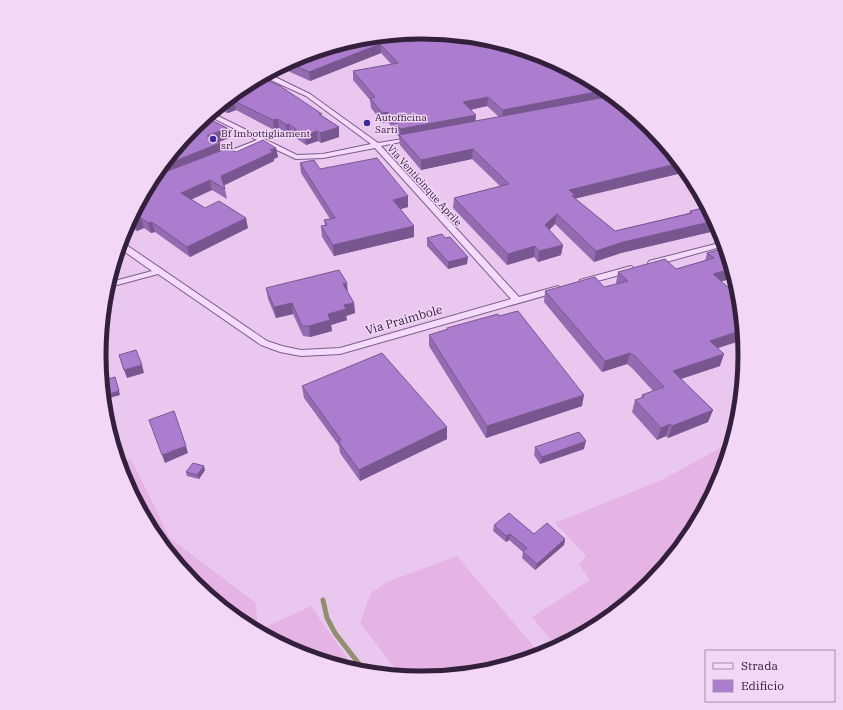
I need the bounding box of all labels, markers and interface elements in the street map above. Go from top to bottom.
place label: Autofficina Sarti [375,111,427,136]
marker: Autofficina Sarti [362,118,372,128]
place label: Bf Imbottigliament srl [221,127,311,152]
marker: Bf Imbottigliament srl [208,134,218,144]
street label: Via Venticinque Aprile [385,142,465,229]
street label: Via Praimbole [364,301,444,338]
legend [705,650,835,702]
text: Strada [741,658,778,673]
text: Edificio [741,678,784,693]

